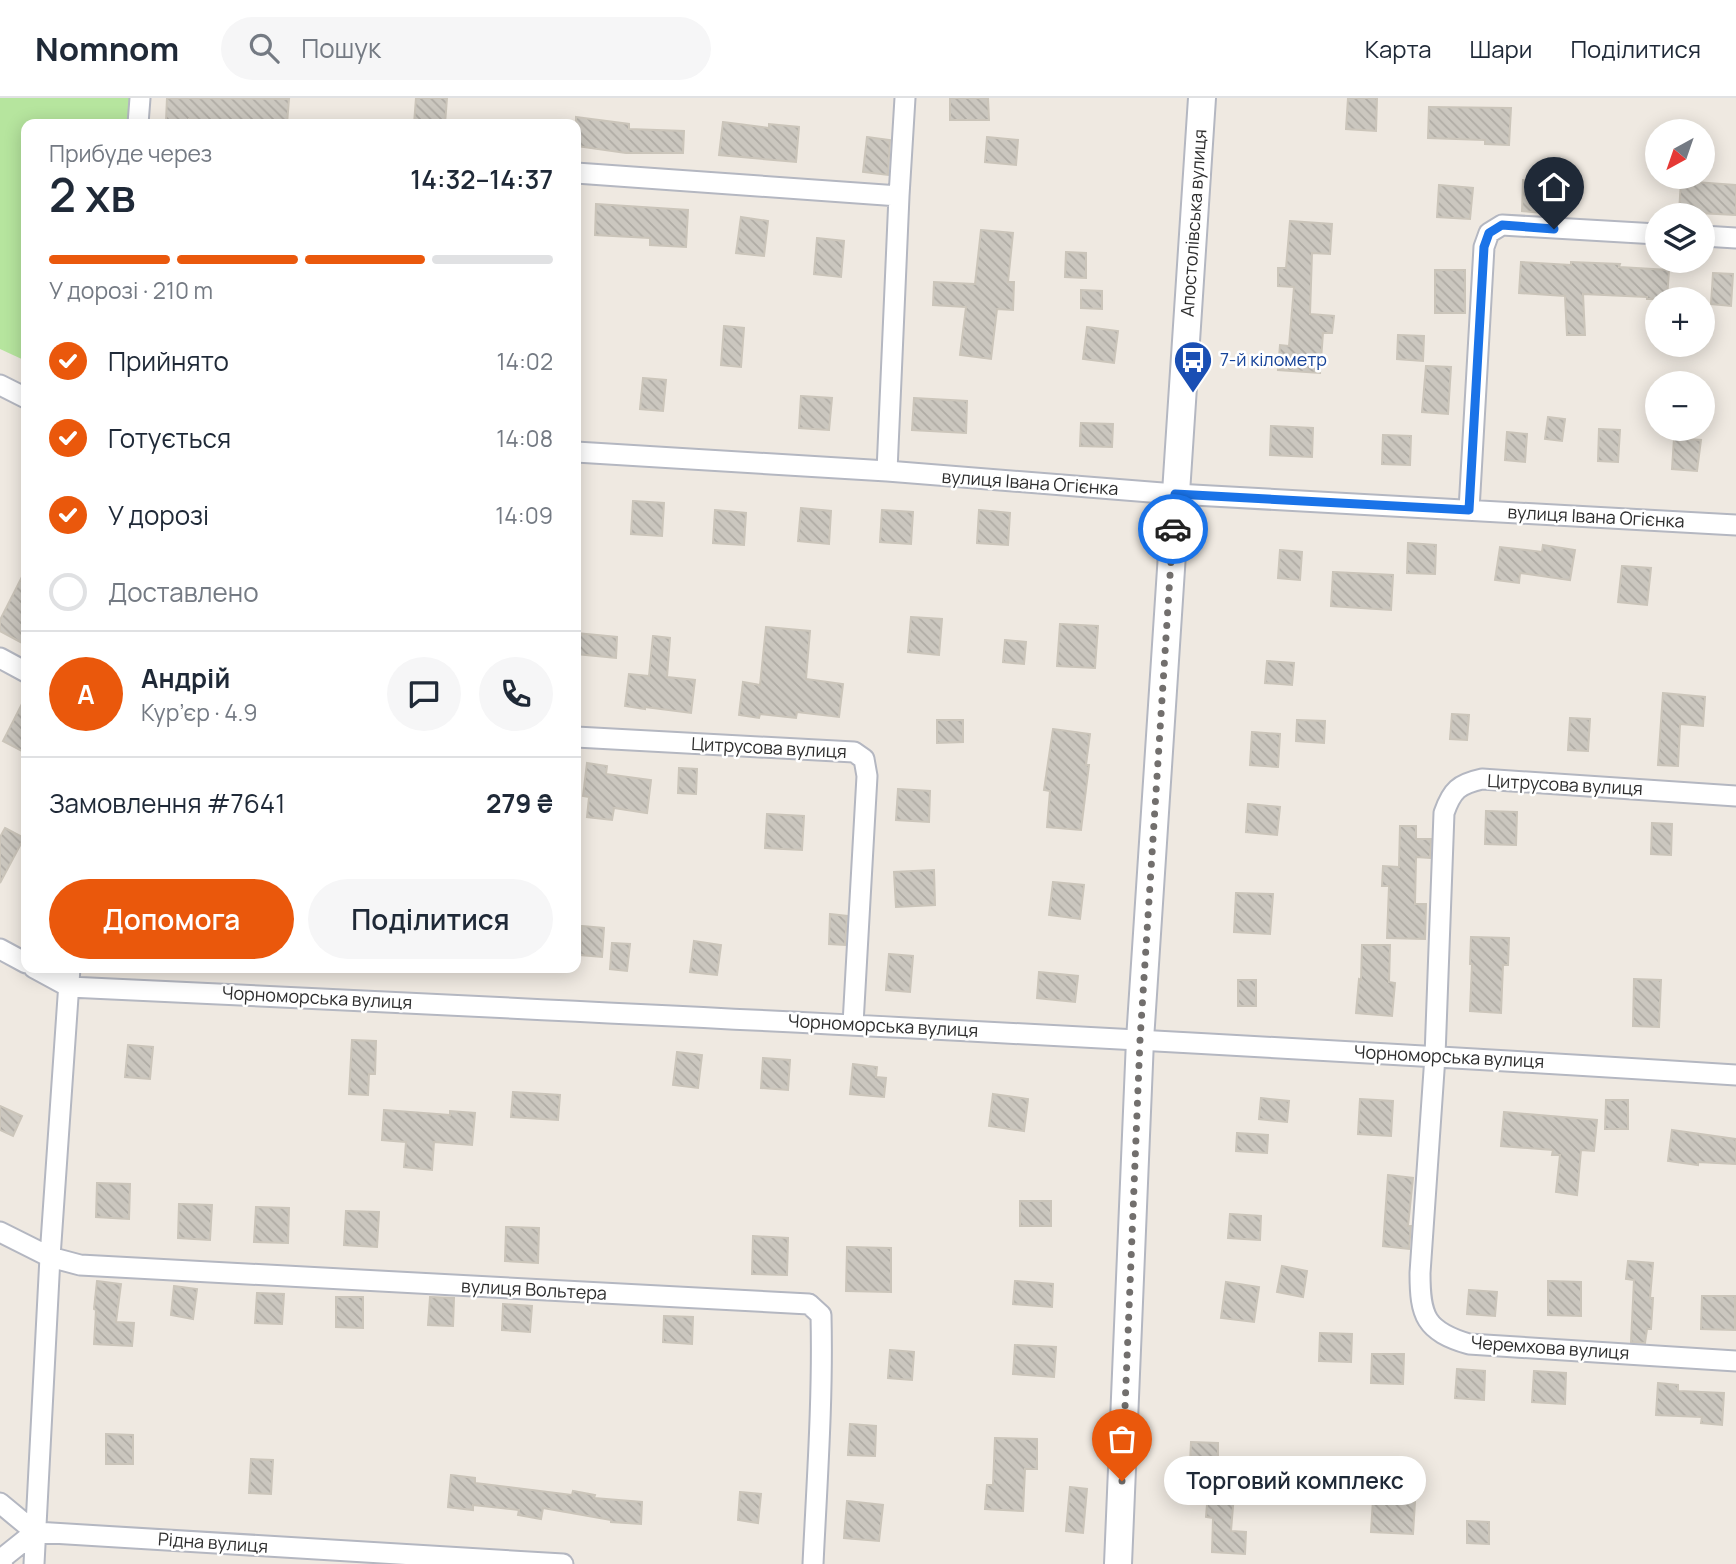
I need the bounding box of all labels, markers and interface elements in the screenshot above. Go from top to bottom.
search box [221,17,711,80]
text: Nomnom [35,26,179,71]
icon: search [245,29,283,67]
text: Пошук [301,30,381,66]
text: Карта [1365,32,1432,65]
text: Шари [1470,32,1532,65]
text: Поділитися [1570,32,1701,65]
north arrow [1645,119,1715,189]
map controls [1645,119,1715,441]
street label: Апостолівська вулиця [1174,128,1212,318]
text: Прибуде через [49,137,212,169]
pin [1524,157,1584,229]
text: 14:32–14:37 [410,161,553,197]
text: 2 хв [49,163,136,226]
icon: home [1535,168,1573,206]
button: layers [1645,203,1715,273]
text: У дорозі · 210 m [49,274,213,306]
button: + [1645,287,1715,357]
bus stop icon: 7-й кілометр [1172,339,1214,394]
icon: check [49,342,87,380]
text: Прийнято [108,343,229,379]
text: 14:02 [496,345,553,377]
place label: 7-й кілометр [1220,347,1327,371]
button: − [1645,371,1715,441]
icon: check [49,419,87,457]
text: Готується [108,420,231,456]
text: 14:08 [496,422,553,454]
street label: вулиця Івана Огієнка [941,464,1119,500]
courier [1138,494,1208,564]
icon: check [49,496,87,534]
text: У дорозі [108,497,209,533]
text: 14:09 [495,499,553,531]
street label: вулиця Івана Огієнка [1507,499,1685,533]
icon: car [1154,510,1192,548]
text: Доставлено [108,574,259,610]
button: chat [387,657,461,731]
button: phone [479,657,553,731]
text: Андрій [141,660,230,696]
text: А [77,676,95,712]
text: Кур’єр · 4.9 [141,696,258,728]
street label: Цитрусова вулиця [691,731,847,763]
street label: Цитрусова вулиця [1487,768,1643,800]
text: Замовлення #7641 [49,785,285,821]
text: 279 ₴ [486,785,553,821]
button: Допомога [49,879,294,959]
button: Поділитися [308,879,553,959]
street label: Чорноморська вулиця [221,980,413,1014]
street label: Чорноморська вулиця [787,1008,979,1042]
street label: Чорноморська вулиця [1353,1039,1545,1073]
street label: вулиця Вольтера [461,1273,608,1305]
street label: Черемхова вулиця [1470,1329,1630,1365]
pin [1092,1409,1152,1481]
icon: bag [1103,1420,1141,1458]
callout: Торговий комплекс [1164,1456,1426,1506]
text: Торговий комплекс [1186,1464,1404,1496]
street label: Рідна вулиця [157,1526,269,1558]

